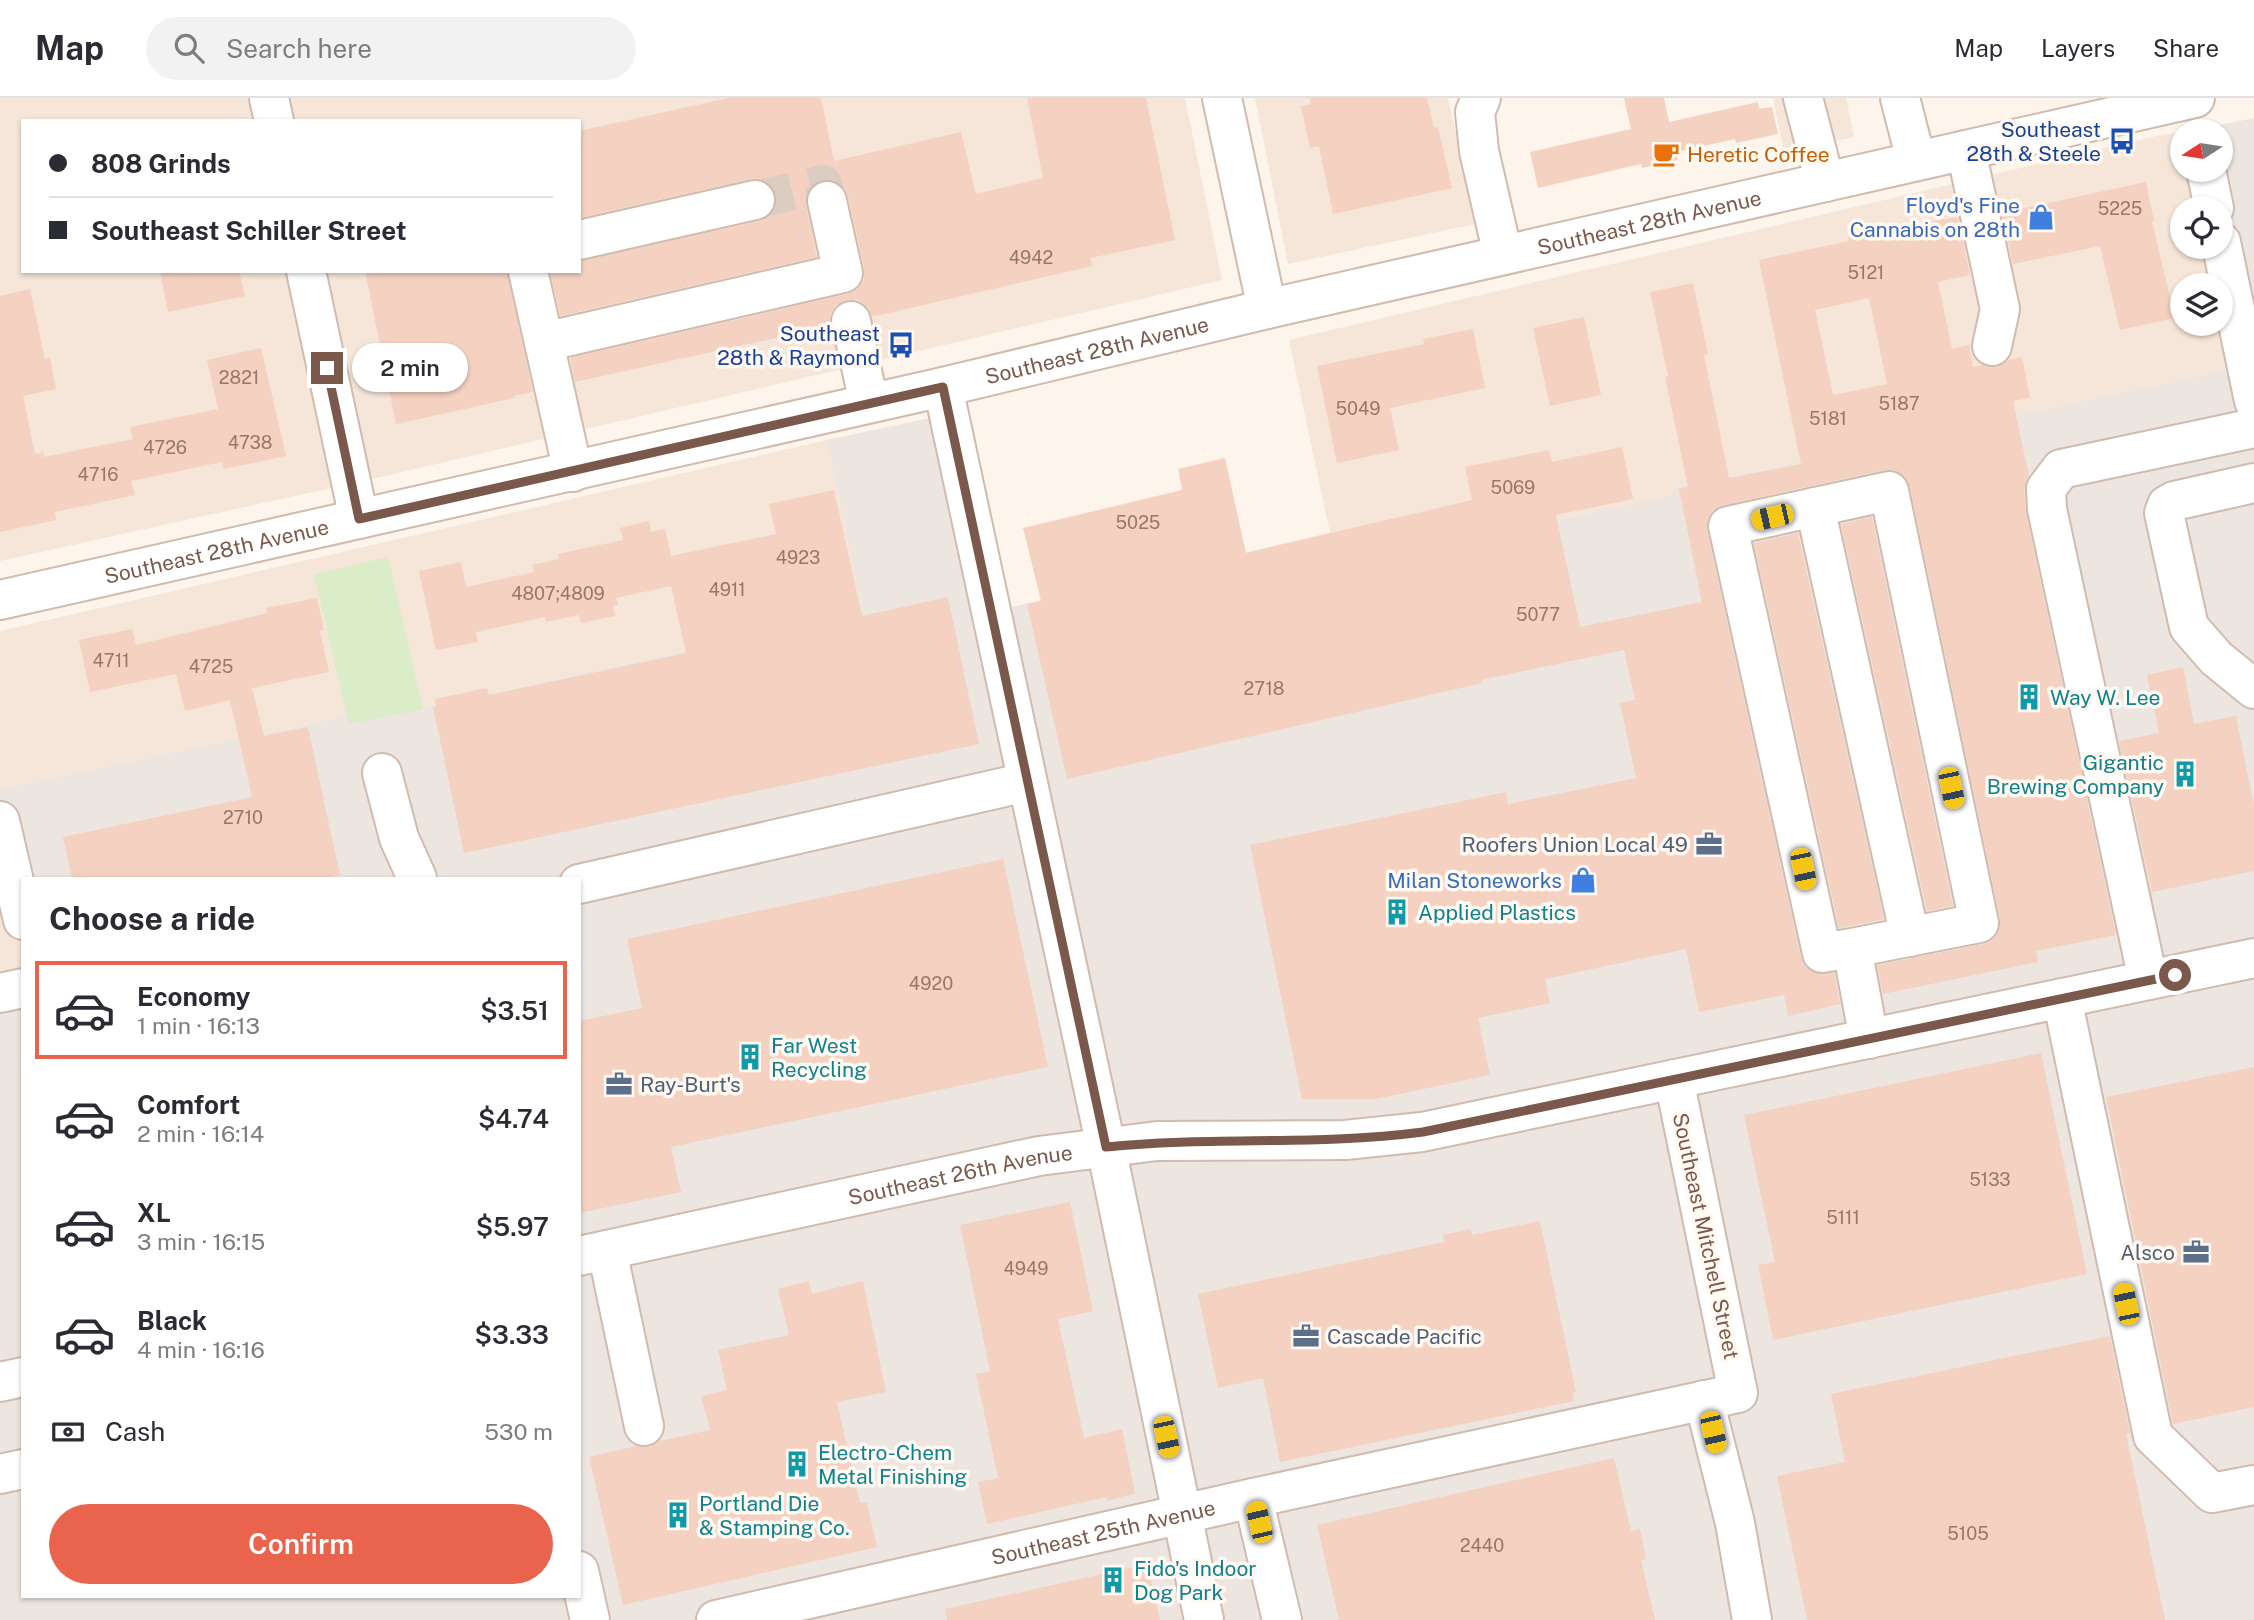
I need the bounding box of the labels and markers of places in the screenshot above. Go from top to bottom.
place label: Southeast 28th & Steele [1966,117,2101,166]
bus stop icon: Southeast 28th & Steele [2107,126,2137,156]
cafe icon: Heretic Coffee [1651,139,1681,169]
place label: Heretic Coffee [1687,142,1830,167]
place label: Floyd's Fine Cannabis on 28th [1850,193,2020,242]
shop icon: Floyd's Fine Cannabis on 28th [2026,202,2056,232]
place label: Southeast 28th & Raymond [717,321,880,370]
bus stop icon: Southeast 28th & Raymond [886,330,916,360]
building icon: Way W. Lee [2014,682,2044,712]
place label: Way W. Lee [2050,685,2160,710]
place label: Gigantic Brewing Company [1987,750,2164,799]
building icon: Gigantic Brewing Company [2170,759,2200,789]
office icon: Roofers Union Local 49 [1694,829,1724,859]
place label: Roofers Union Local 49 [1462,832,1688,857]
shop icon: Milan Stoneworks [1568,865,1598,895]
place label: Milan Stoneworks [1387,868,1562,893]
building icon: Applied Plastics [1382,897,1412,927]
place label: Applied Plastics [1418,900,1576,925]
place label: Far West Recycling [771,1033,867,1082]
building icon: Far West Recycling [735,1042,765,1072]
office icon: Ray-Burt's [604,1069,634,1099]
place label: Ray-Burt's [640,1072,741,1097]
office icon: Alsco [2181,1237,2211,1267]
place label: Alsco [2120,1240,2175,1265]
office icon: Cascade Pacific [1291,1321,1321,1351]
place label: Cascade Pacific [1327,1324,1482,1349]
place label: Electro-Chem Metal Finishing [818,1440,967,1489]
building icon: Electro-Chem Metal Finishing [782,1449,812,1479]
place label: Portland Die & Stamping Co. [699,1491,850,1540]
building icon: Portland Die & Stamping Co. [663,1500,693,1530]
place label: Fido's Indoor Dog Park [1134,1556,1256,1605]
building icon: Fido's Indoor Dog Park [1098,1565,1128,1595]

